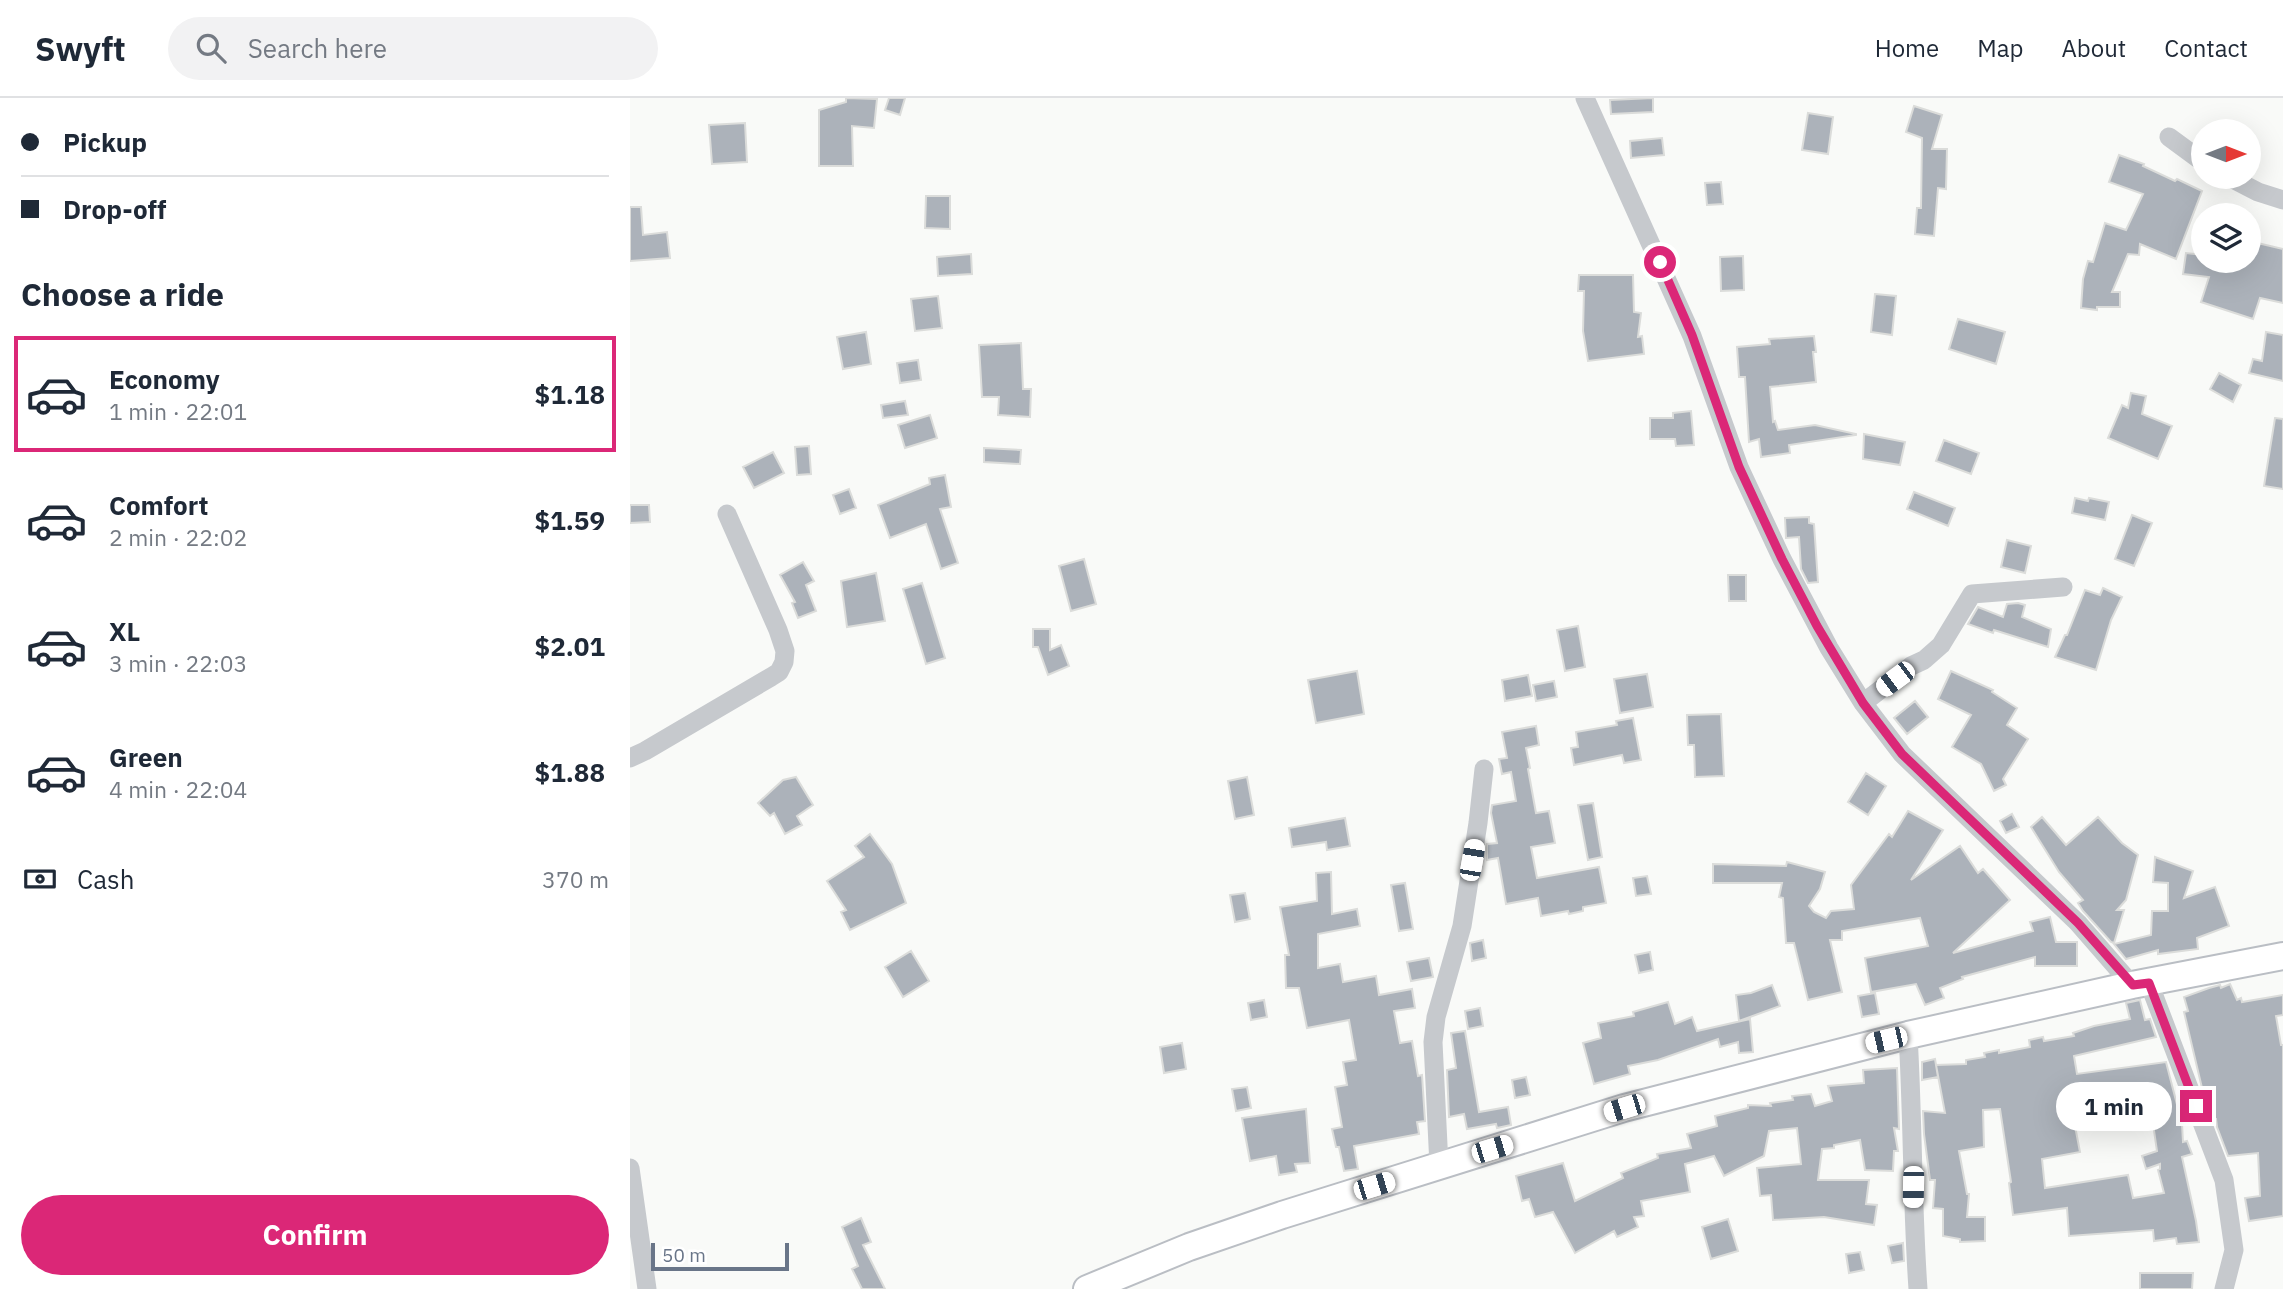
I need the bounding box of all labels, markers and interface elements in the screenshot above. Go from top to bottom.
search box [168,17,658,80]
text: Swyft [35,27,126,70]
icon: search [192,29,230,67]
text: Search here [248,31,387,65]
text: Home [1875,32,1939,64]
text: Map [1977,32,2023,64]
text: About [2061,32,2126,64]
text: Contact [2164,32,2248,64]
north arrow [2191,119,2261,189]
map controls [2191,119,2261,273]
text: Pickup [63,125,147,159]
text: Drop-off [63,192,166,226]
button: layers [2191,203,2261,273]
route start [1644,246,1676,278]
text: Choose a ride [21,273,224,315]
text: Economy [109,362,220,396]
icon: car [25,363,88,426]
text: $1.18 [535,377,605,411]
text: 1 min · 22:01 [109,396,247,426]
text: Comfort [109,488,208,522]
icon: car [25,489,88,552]
text: $1.59 [535,503,605,537]
text: 2 min · 22:02 [109,522,247,552]
text: XL [109,614,140,648]
icon: car [25,615,88,678]
text: $2.01 [535,629,605,663]
text: 3 min · 22:03 [109,648,247,678]
car [1872,658,1919,700]
text: Green [109,740,183,774]
icon: car [25,741,88,804]
text: $1.88 [535,755,605,789]
text: 4 min · 22:04 [109,774,247,804]
car [1459,837,1486,883]
icon: cash [21,860,59,898]
text: Cash [77,862,134,896]
text: 370 m [542,864,609,894]
car [1864,1025,1909,1055]
callout: 1 min [2056,1082,2172,1130]
route end [2180,1090,2212,1122]
text: 1 min [2084,1091,2144,1121]
car [1601,1092,1648,1124]
car [1469,1133,1516,1165]
car [1903,1166,1924,1208]
car [1351,1170,1398,1202]
button: Confirm [21,1195,609,1275]
scale bar [651,1240,789,1272]
text: 50 m [662,1243,706,1267]

